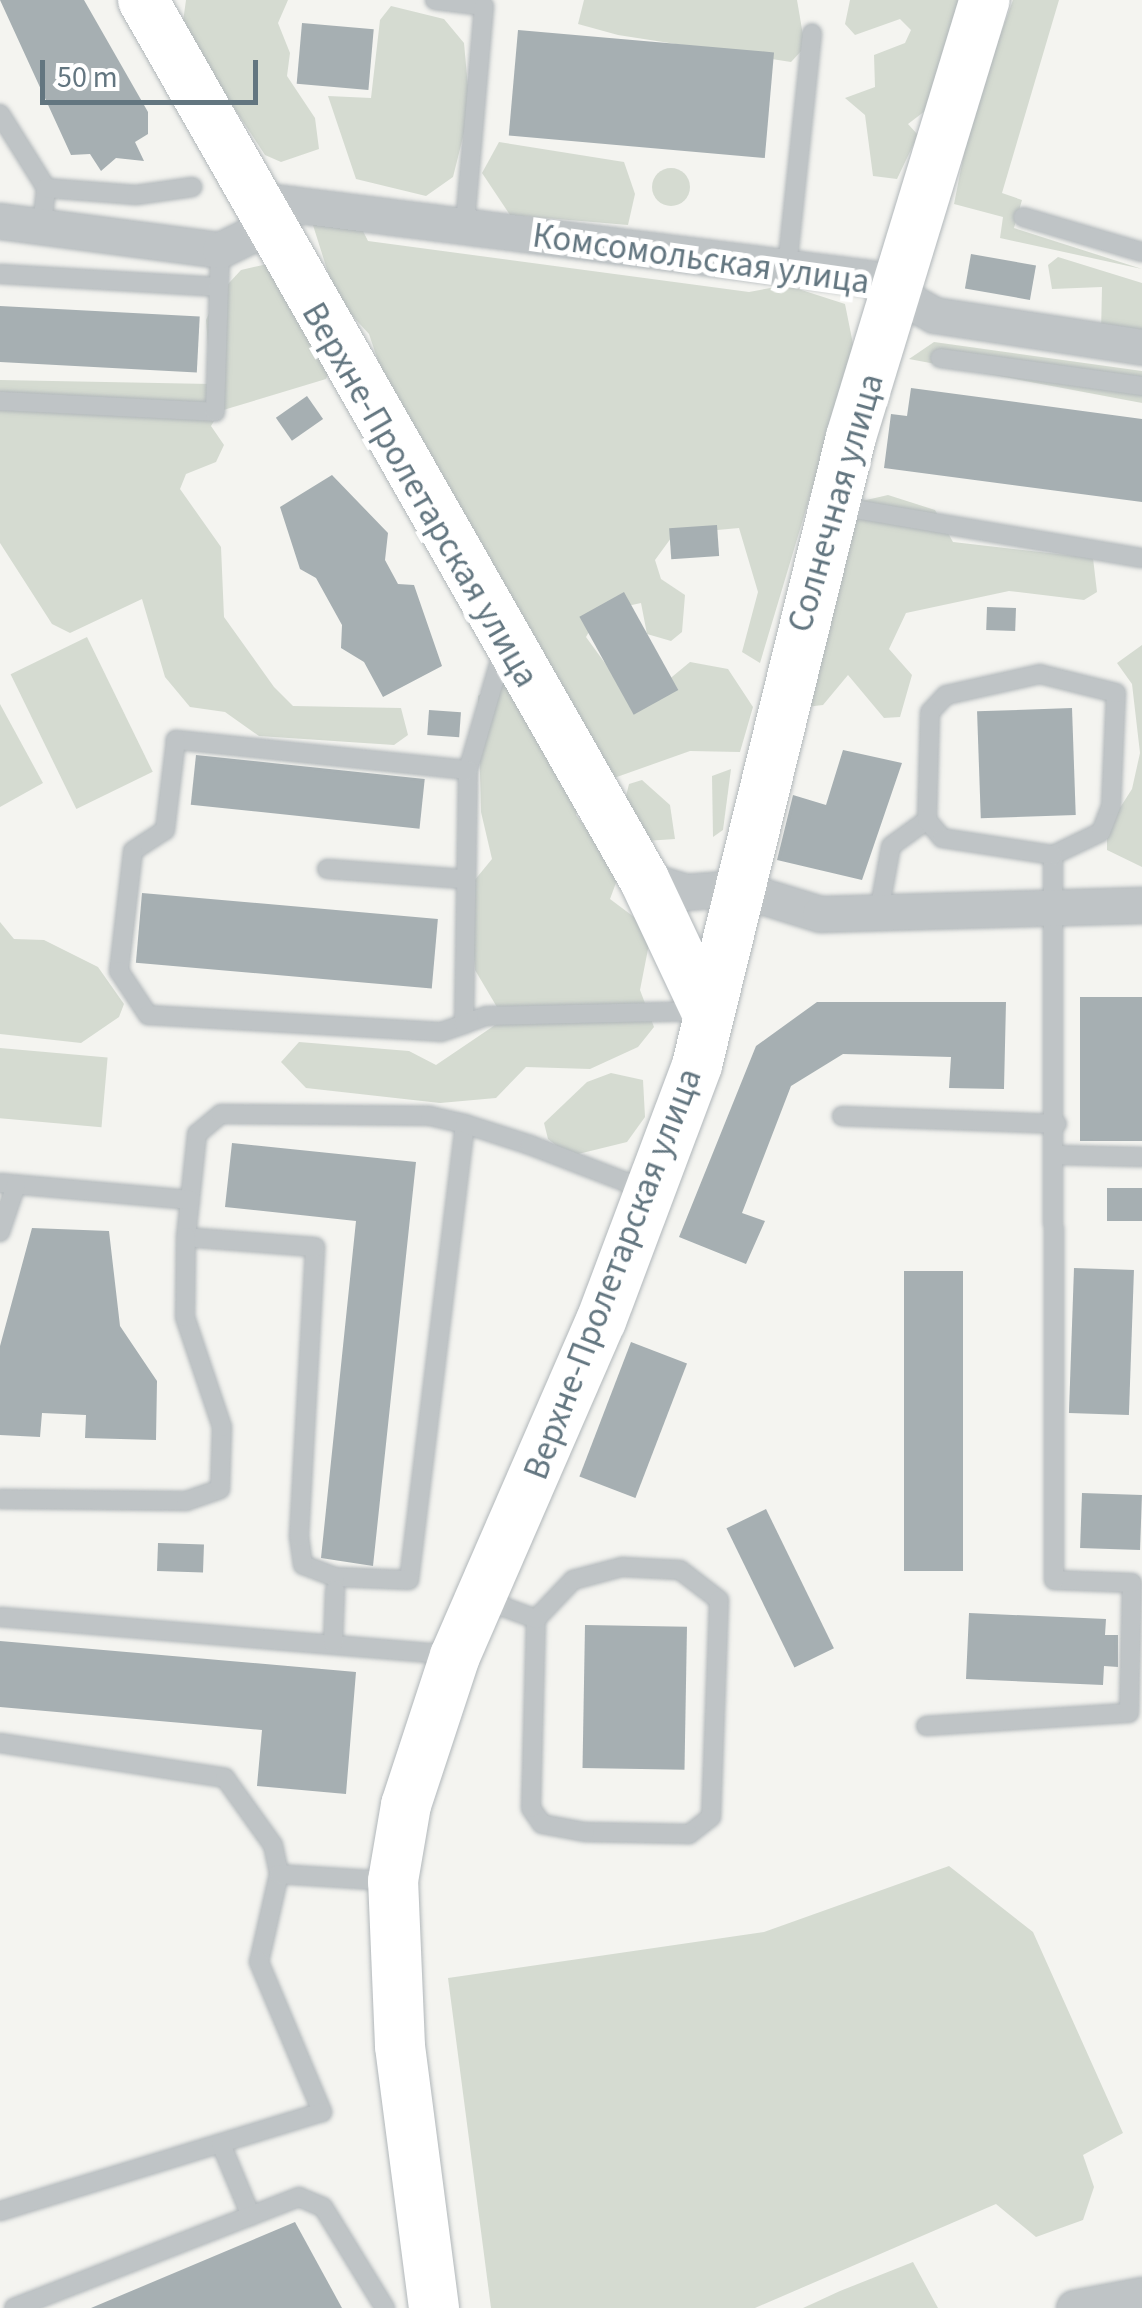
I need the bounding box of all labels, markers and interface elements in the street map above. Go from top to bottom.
scale bar [45,40,262,102]
text: 50 m [57,56,118,99]
street label: Комсомольская улица [530,215,872,303]
street label: Верхне-Пролетарская улица [293,295,547,695]
street label: Солнечная улица [779,369,893,637]
street label: Верхне-Пролетарская улица [515,1063,711,1485]

